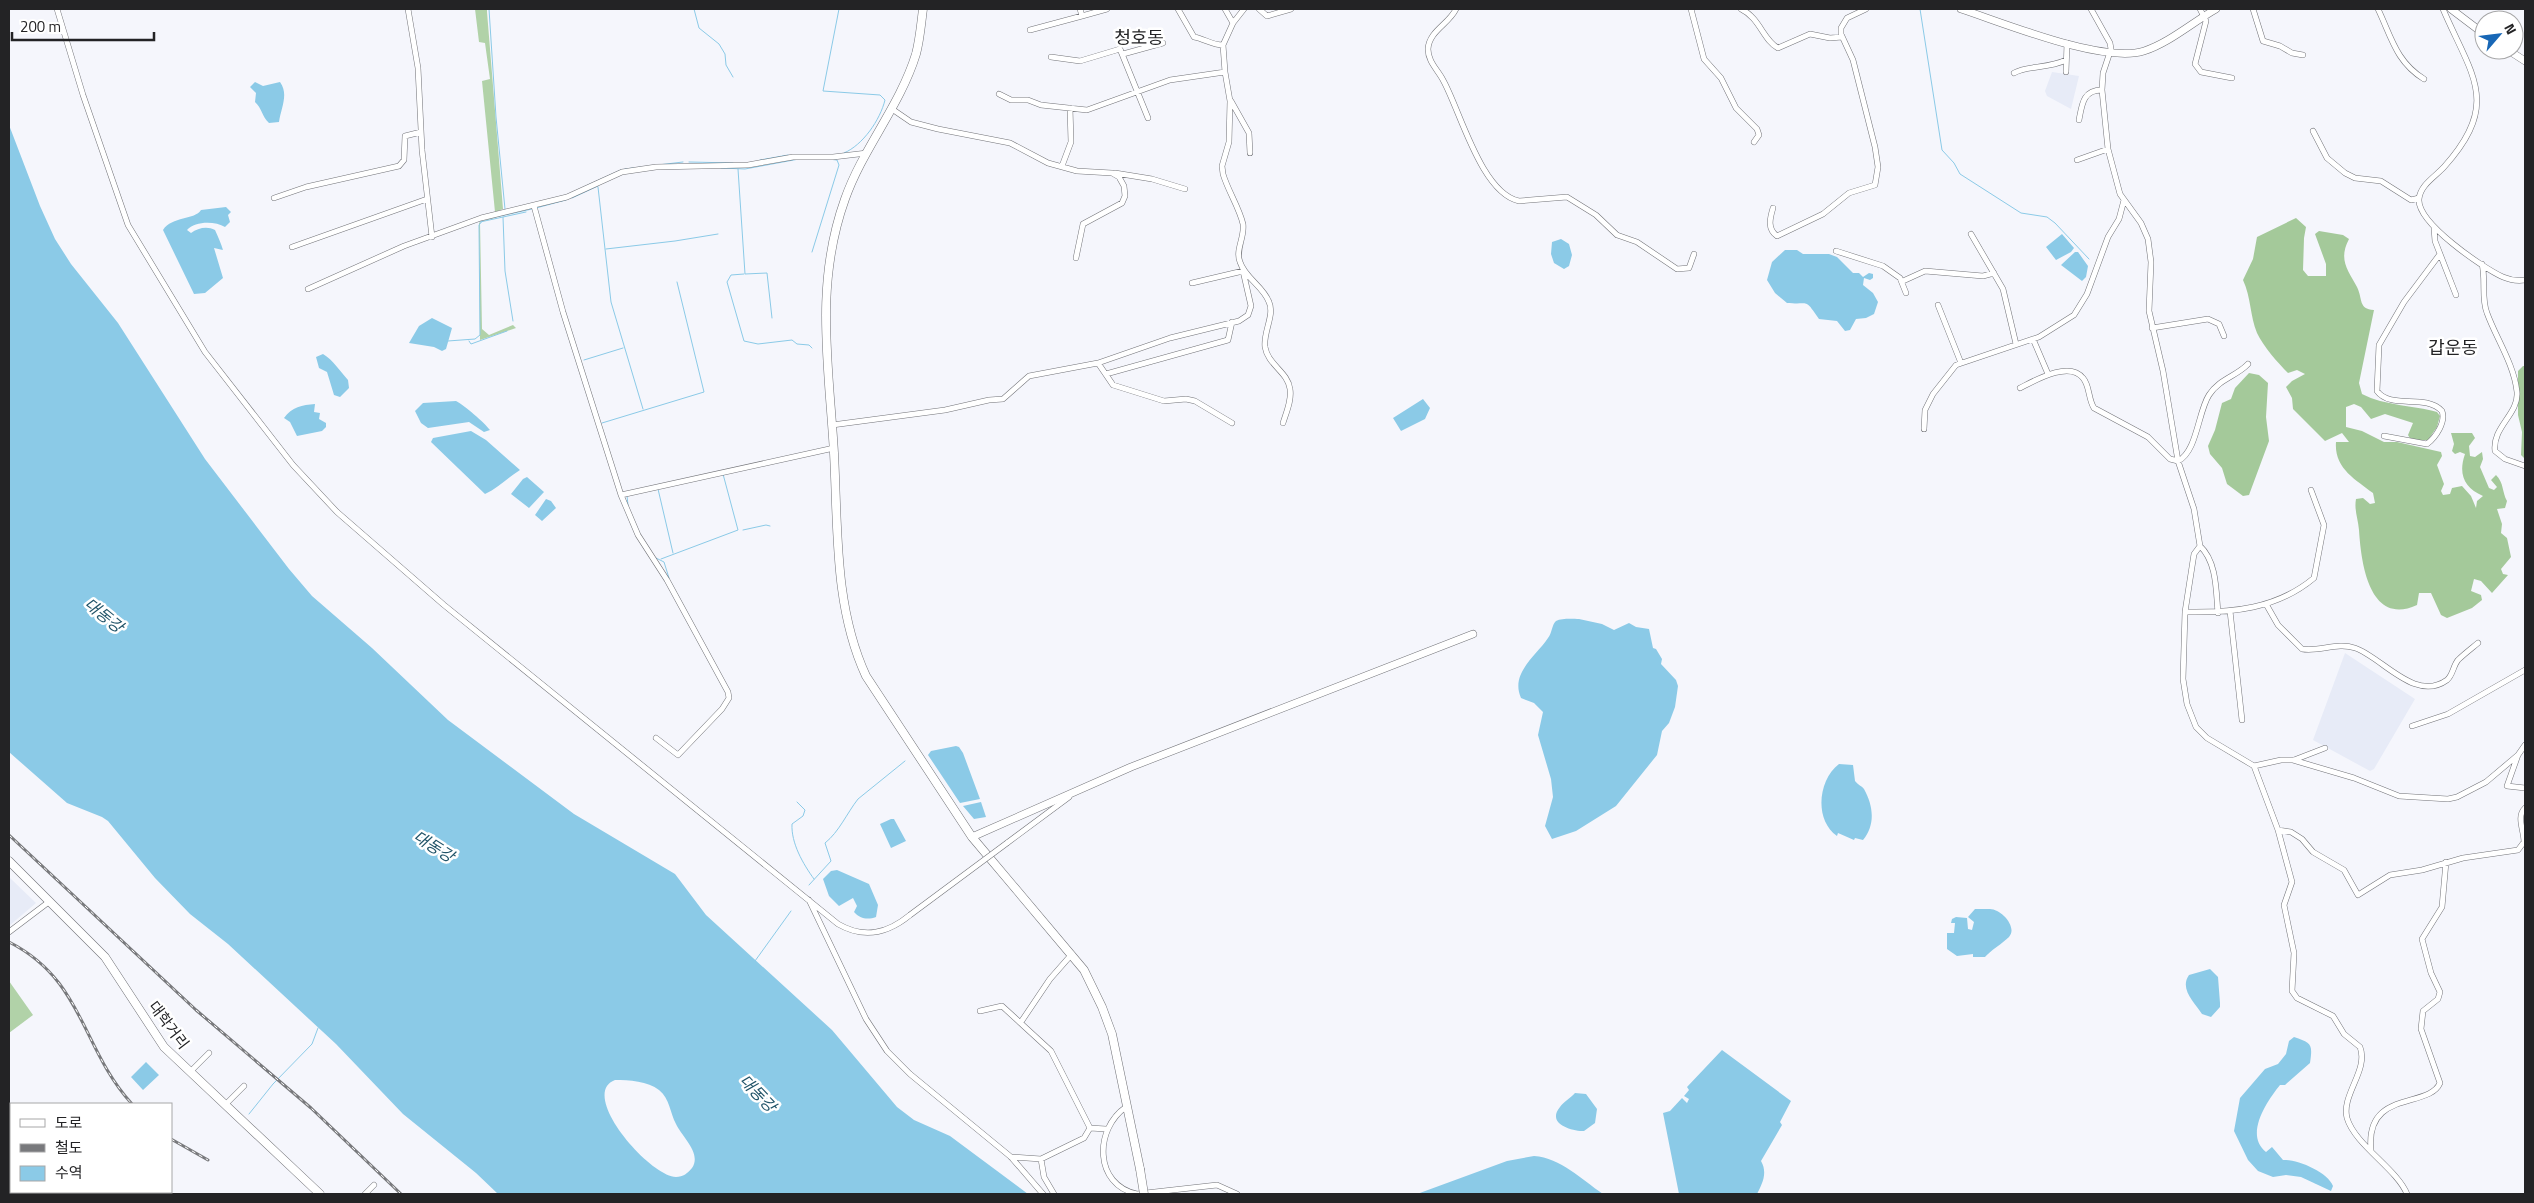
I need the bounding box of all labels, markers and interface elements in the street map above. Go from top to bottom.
scale bar [12,10,155,42]
north arrow [2474,10,2524,60]
text: 200 m [20,15,61,38]
text: N [2499,19,2522,38]
district label: 청호동 [1114,24,1164,51]
district label: 갑운동 [2428,334,2478,361]
water label: 대동강 [79,592,130,640]
water label: 대동강 [409,824,461,869]
street label: 대학거리 [143,996,195,1054]
water label: 대동강 [734,1069,784,1119]
legend [10,1103,172,1193]
text: 도로 [55,1111,83,1134]
text: 철도 [55,1136,83,1159]
text: 수역 [55,1161,83,1184]

